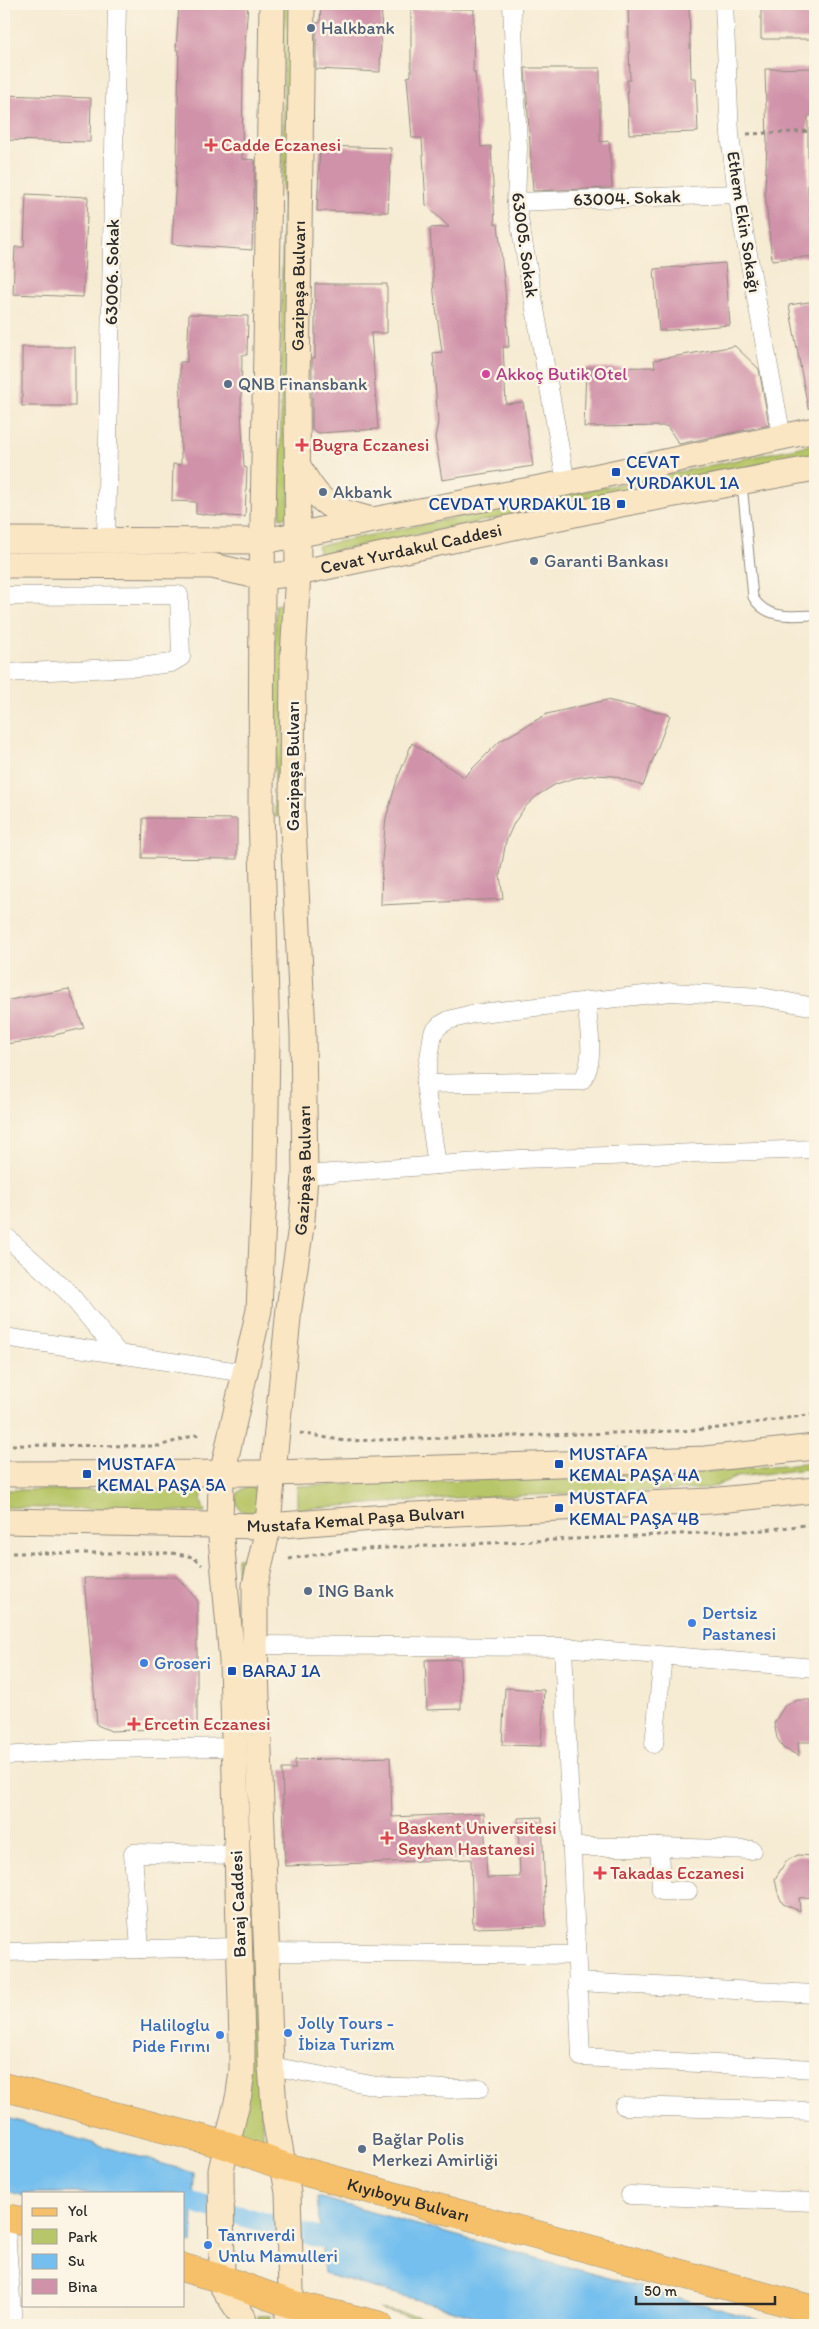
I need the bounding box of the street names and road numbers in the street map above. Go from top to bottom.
street label: Ethem Ekin Sokağı [722,150,766,294]
street label: 63004. Sokak [573,185,681,211]
street label: 63005. Sokak [507,191,543,299]
street label: 63006. Sokak [100,219,124,325]
street label: Gazipaşa Bulvarı [286,220,310,351]
street label: Cevat Yurdakul Caddesi [318,519,504,579]
street label: Gazipaşa Bulvarı [282,701,304,831]
street label: Gazipaşa Bulvarı [289,1105,316,1237]
street label: Mustafa Kemal Paşa Bulvarı [247,1502,465,1537]
street label: Baraj Caddesi [225,1850,251,1958]
street label: Kıyıboyu Bulvarı [345,2173,472,2227]

